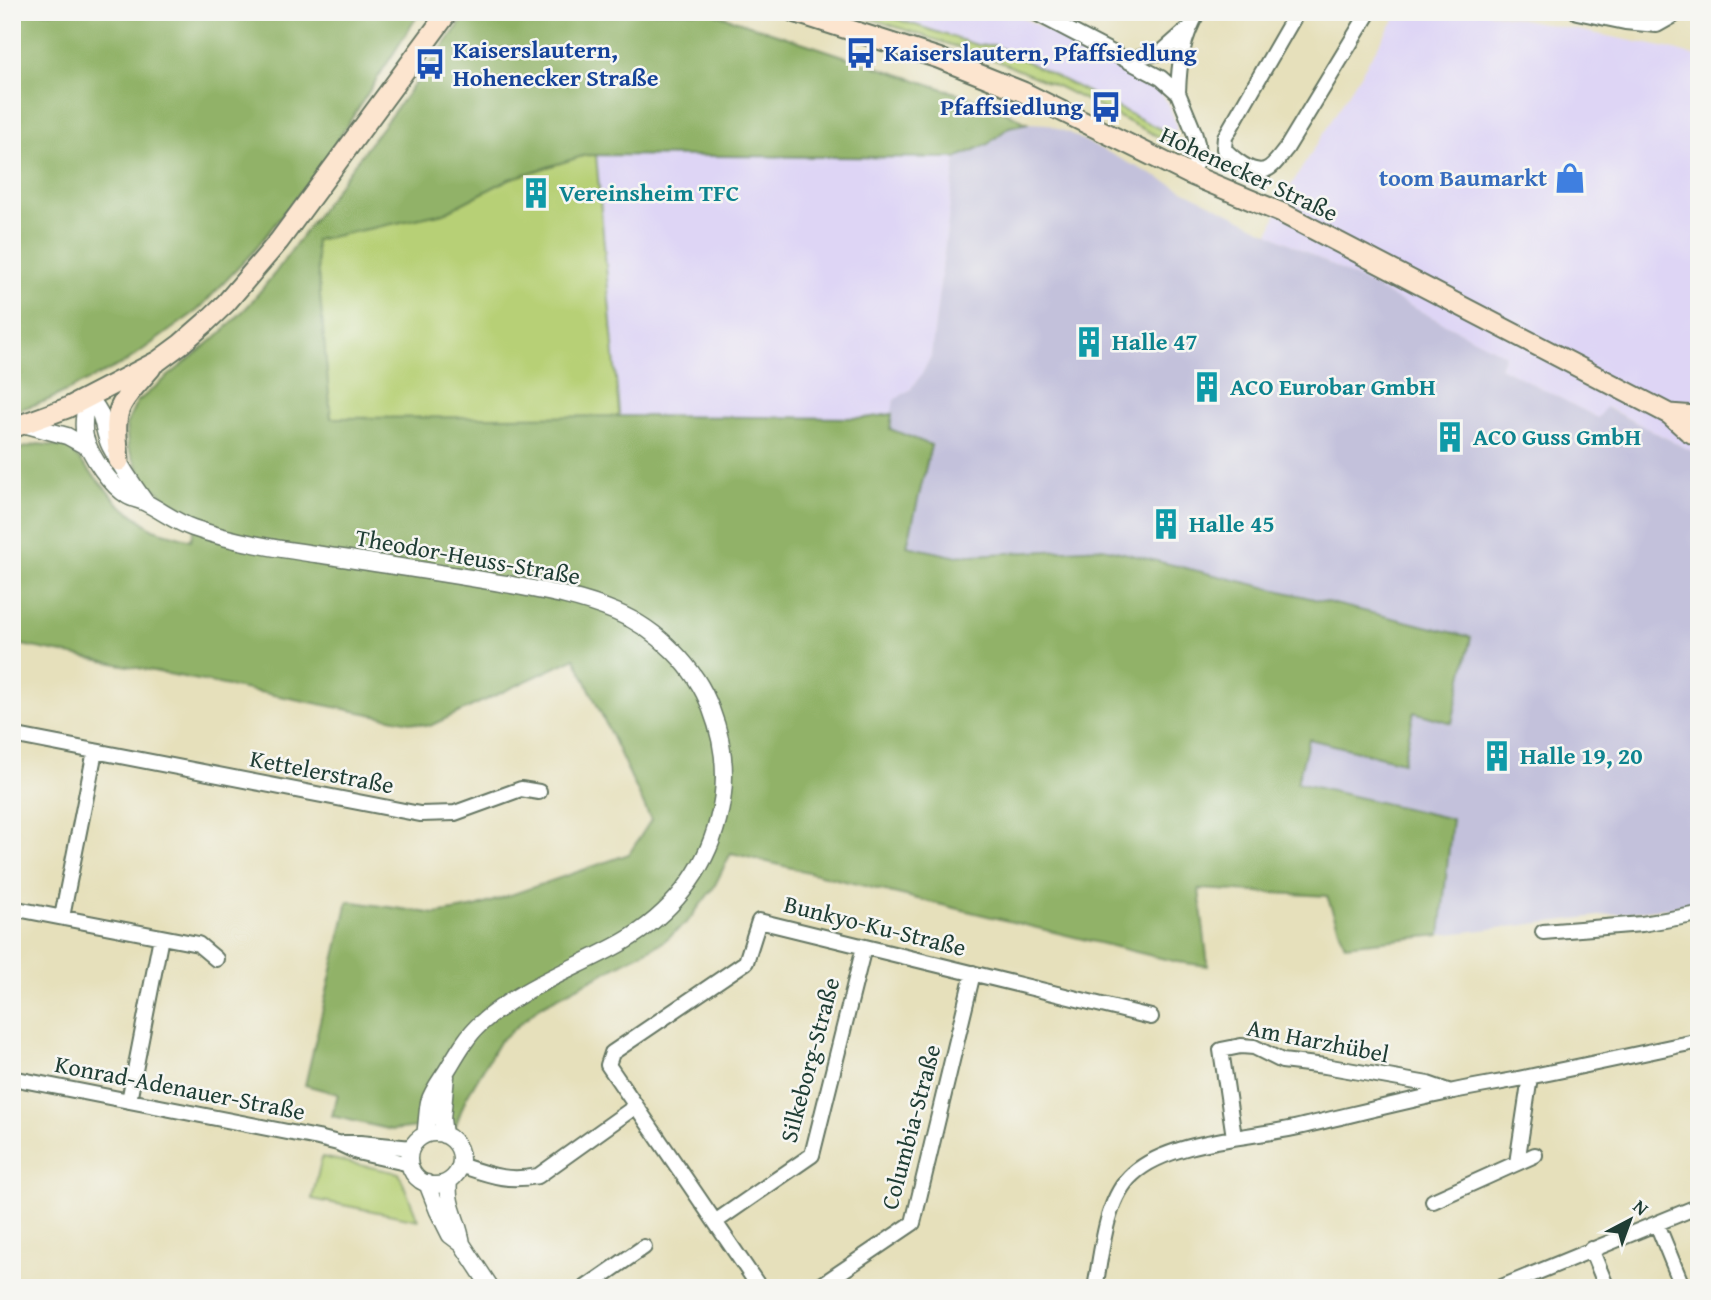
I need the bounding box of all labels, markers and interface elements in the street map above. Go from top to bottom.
place label: Kaiserslautern, Hohenecker Straße [453,32,659,95]
place label: Kaiserslautern, Pfaffsiedlung [884,35,1197,70]
bus stop icon: Kaiserslautern, Pfaffsiedlung [844,36,878,70]
bus stop icon: Kaiserslautern, Hohenecker Straße [413,47,447,81]
place label: Pfaffsiedlung [940,89,1083,124]
bus stop icon: Pfaffsiedlung [1089,90,1123,124]
street label: Hohenecker Straße [1155,117,1344,230]
place label: toom Baumarkt [1379,160,1547,195]
shop icon: toom Baumarkt [1553,161,1587,195]
place label: Vereinsheim TFC [559,175,739,210]
building icon: Vereinsheim TFC [519,176,553,210]
place label: Halle 47 [1112,324,1198,359]
building icon: Halle 47 [1072,325,1106,359]
place label: ACO Eurobar GmbH [1230,369,1436,404]
building icon: ACO Eurobar GmbH [1190,370,1224,404]
place label: ACO Guss GmbH [1473,419,1641,454]
building icon: ACO Guss GmbH [1433,420,1467,454]
place label: Halle 45 [1189,506,1275,541]
building icon: Halle 45 [1149,507,1183,541]
street label: Theodor-Heuss-Straße [353,520,583,594]
place label: Halle 19, 20 [1520,738,1643,773]
building icon: Halle 19, 20 [1480,739,1514,773]
street label: Kettelerstraße [247,740,397,803]
street label: Bunkyo-Ku-Straße [781,886,970,965]
street label: Silkeborg-Straße [771,974,848,1146]
street label: Am Harzhübel [1244,1010,1392,1071]
street label: Columbia-Straße [872,1040,949,1213]
street label: Konrad-Adenauer-Straße [52,1046,308,1129]
north arrow [1596,1184,1666,1254]
text: N [1627,1192,1655,1222]

